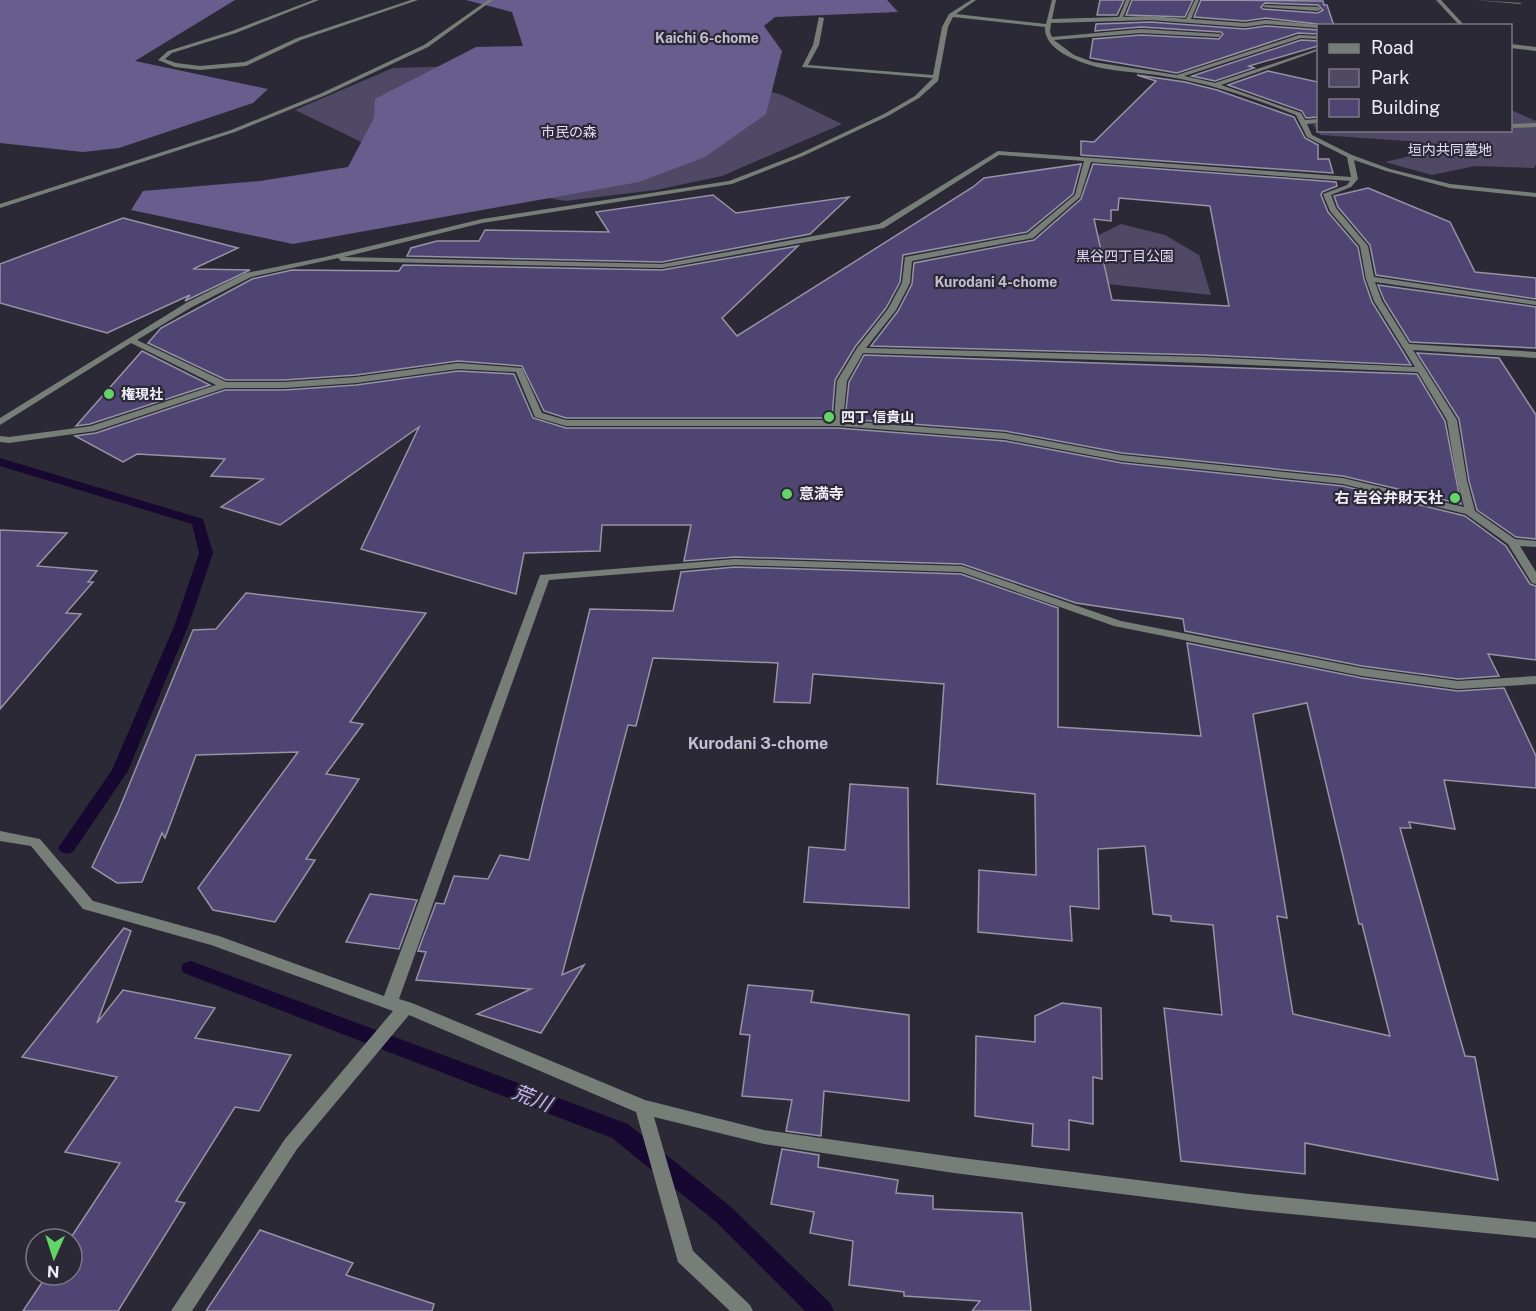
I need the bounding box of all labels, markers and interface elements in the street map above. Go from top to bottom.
legend [1317,24,1512,132]
district label: Kaichi 6-chome [655,30,759,46]
text: Road [1371,37,1414,58]
text: Park [1371,67,1409,88]
text: Building [1371,97,1440,118]
park label: 市民の森 [541,124,597,140]
park label: 垣内共同墓地 [1408,142,1492,158]
park label: 黒谷四丁目公園 [1076,248,1174,264]
district label: Kurodani 4-chome [935,274,1057,290]
place label: 権現社 [121,386,163,402]
marker: 権現社 [102,387,116,401]
place label: 四丁 信貴山 [841,409,914,425]
marker: 四丁 信貴山 [822,410,836,424]
place label: 意満寺 [799,485,844,502]
marker: 意満寺 [780,487,794,501]
place label: 右 岩谷弁財天社 [1335,489,1443,506]
marker: 右 岩谷弁財天社 [1448,491,1462,505]
district label: Kurodani 3-chome [688,734,828,753]
water label: 荒川 [509,1080,557,1117]
north arrow [24,1227,84,1287]
text: N [46,1262,60,1281]

